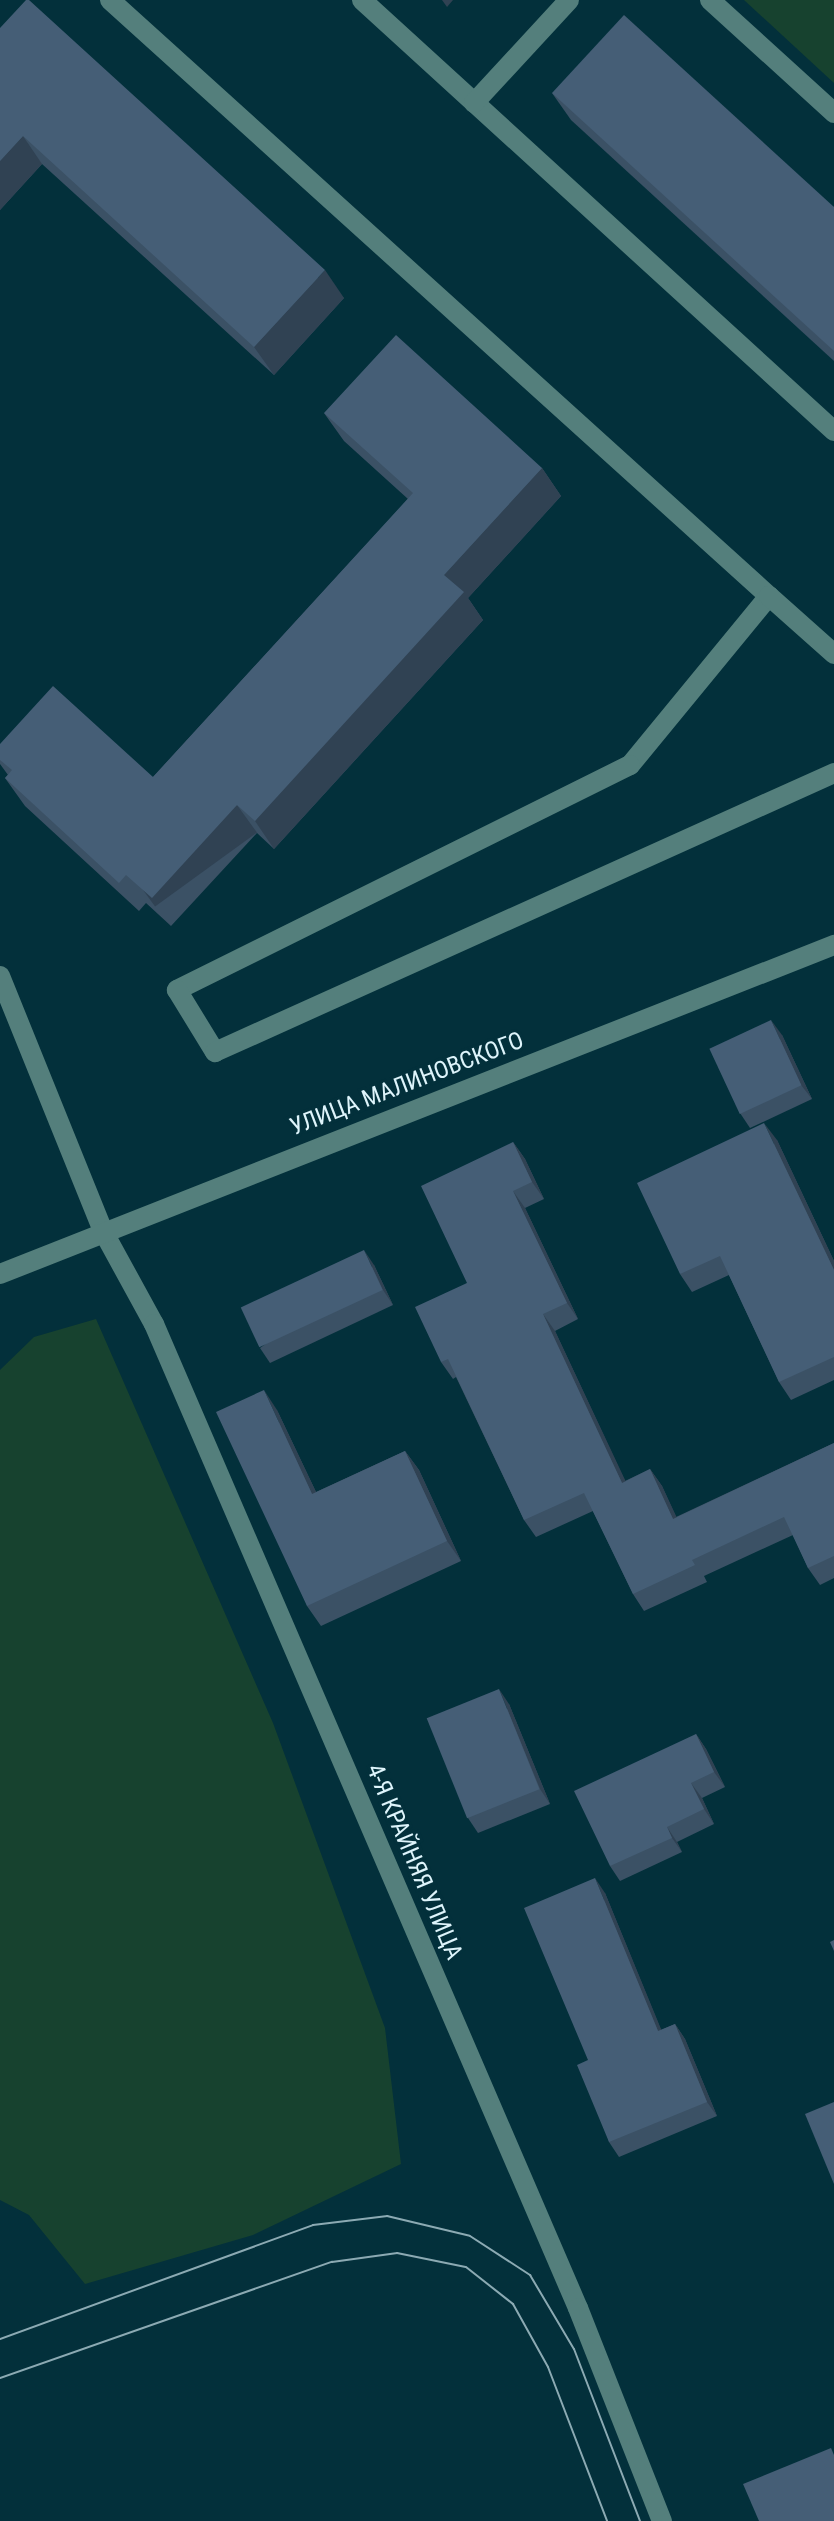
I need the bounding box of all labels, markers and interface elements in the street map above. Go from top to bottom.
street label: УЛИЦА МАЛИНОВСКОГО [286,1026,528,1142]
street label: 4-Я КРАЙНЯЯ УЛИЦА [360,1760,468,1964]

